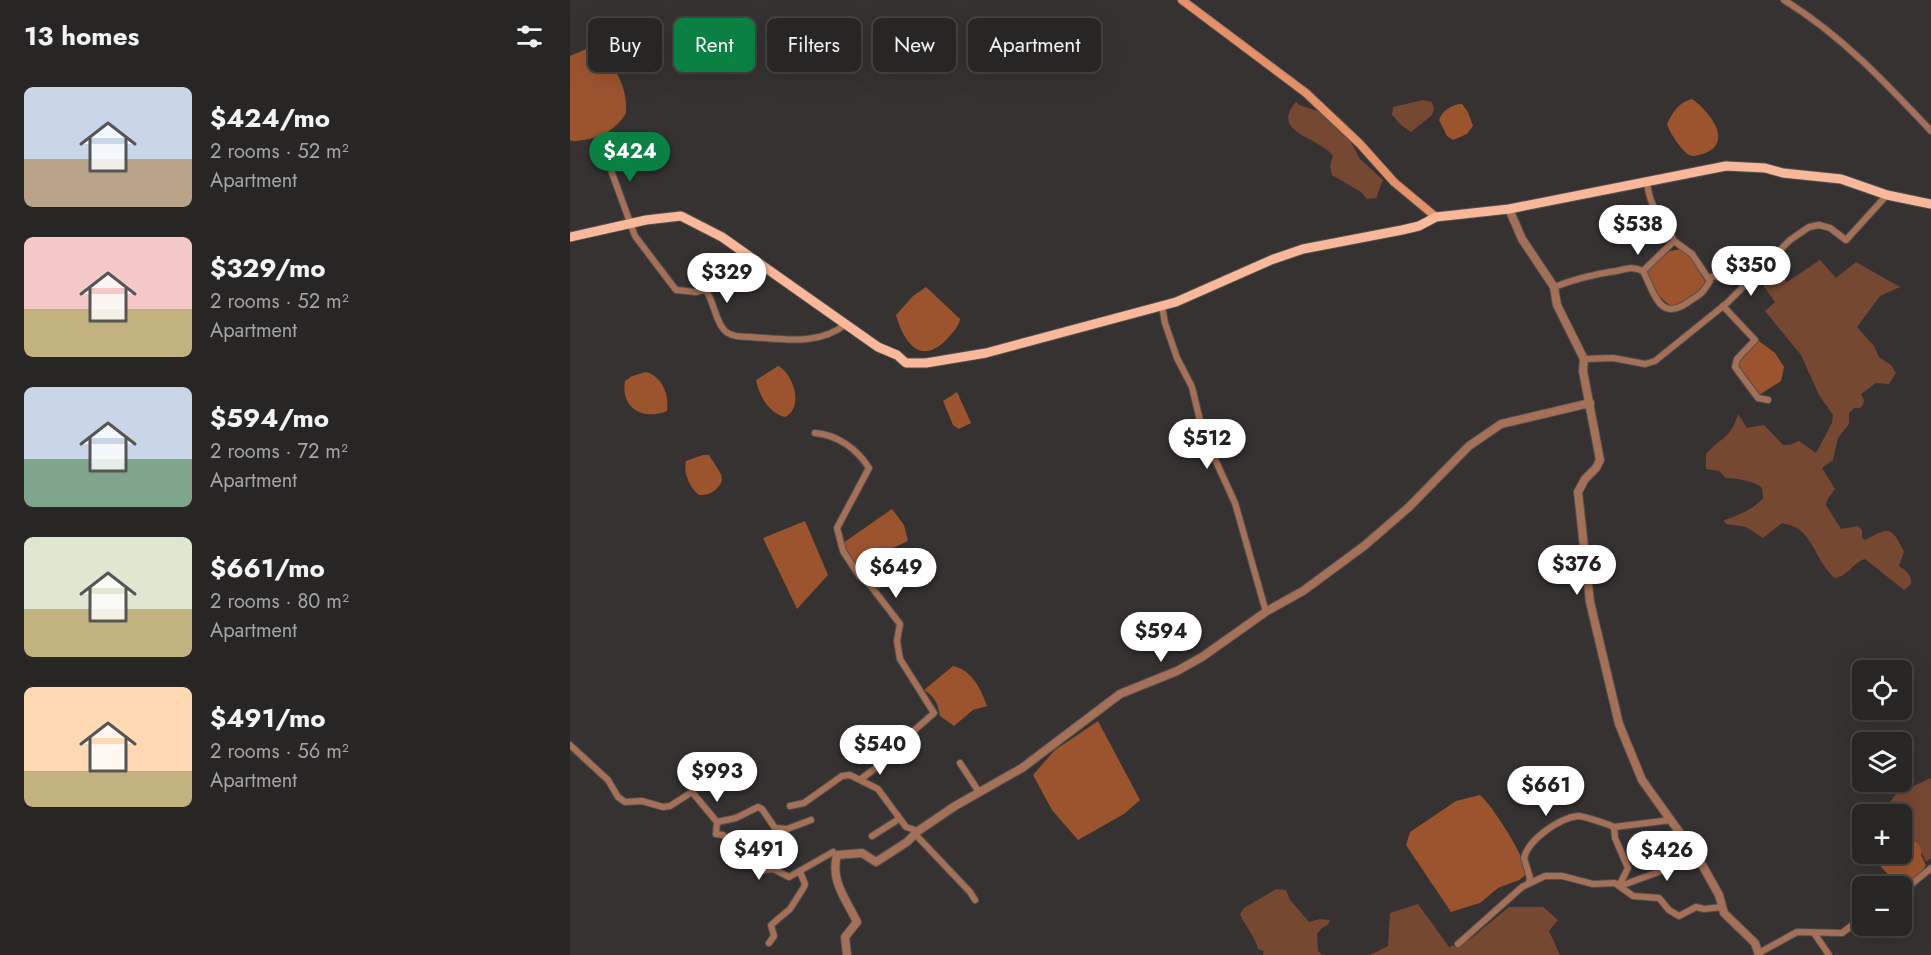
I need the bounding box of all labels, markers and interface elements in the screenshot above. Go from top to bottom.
text: 13 homes [24,17,139,55]
chip: Buy [588,18,662,72]
chip: Rent [674,18,755,72]
chip: Filters [767,18,861,72]
chip: New [873,18,956,72]
chip: Apartment [968,18,1101,72]
icon: filters [513,20,546,53]
text: $424/mo [210,99,330,137]
icon: home [72,111,144,183]
pin: $424 [594,132,666,183]
text: 2 rooms · 52 m² [210,137,349,166]
text: $424 [603,137,657,166]
text: Apartment [210,166,297,195]
pin: $538 [1602,205,1674,256]
text: $538 [1613,210,1663,239]
pin: $350 [1715,246,1787,297]
text: $329/mo [210,249,326,287]
text: $350 [1726,251,1777,280]
pin: $329 [691,253,763,304]
text: $329 [701,258,753,287]
icon: home [72,261,144,333]
text: 2 rooms · 52 m² [210,287,349,316]
text: Apartment [210,316,297,345]
text: $594/mo [210,399,329,437]
icon: home [72,411,144,483]
pin: $512 [1171,419,1243,470]
text: $512 [1183,424,1231,453]
text: 2 rooms · 72 m² [210,437,348,466]
text: Apartment [210,466,297,495]
pin: $376 [1541,545,1613,596]
pin: $649 [860,548,932,599]
text: $661/mo [210,549,325,587]
text: $376 [1552,550,1602,579]
text: $649 [869,553,923,582]
icon: home [72,561,144,633]
text: 2 rooms · 80 m² [210,587,349,616]
pin: $594 [1125,612,1197,663]
text: Apartment [210,616,297,645]
text: $594 [1135,617,1187,646]
map controls [1852,660,1912,936]
button: locate [1852,660,1912,720]
text: $491/mo [210,699,326,737]
icon: home [72,711,144,783]
pin: $540 [844,725,916,776]
text: $540 [854,730,906,759]
button: layers [1852,732,1912,792]
text: 2 rooms · 56 m² [210,737,349,766]
pin: $993 [681,752,753,803]
text: $993 [691,757,743,786]
text: Apartment [210,766,297,795]
pin: $661 [1510,766,1582,817]
text: $661 [1521,771,1571,800]
button: + [1852,804,1912,864]
pin: $491 [723,830,795,881]
pin: $426 [1631,831,1703,882]
text: $491 [734,835,784,864]
text: $426 [1641,836,1693,865]
button: − [1852,876,1912,936]

